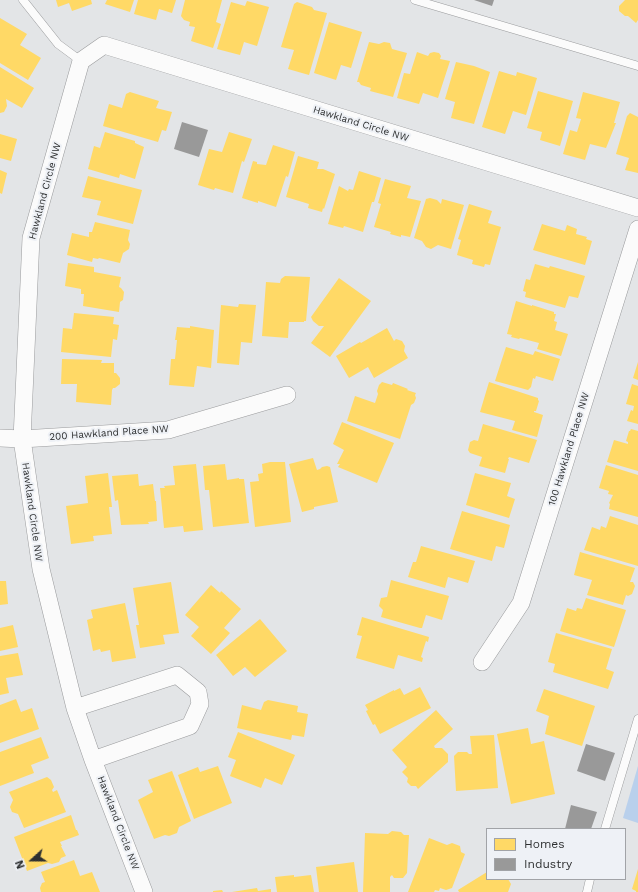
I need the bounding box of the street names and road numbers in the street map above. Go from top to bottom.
street label: Hawkland Circle NW [312,104,410,144]
street label: Hawkland Circle NW [26,141,64,241]
street label: 100 Hawkland Place NW [546,391,592,507]
street label: 200 Hawkland Place NW [49,423,169,443]
street label: Hawkland Circle NW [19,462,45,562]
street label: Hawkland Circle NW [95,774,141,872]

